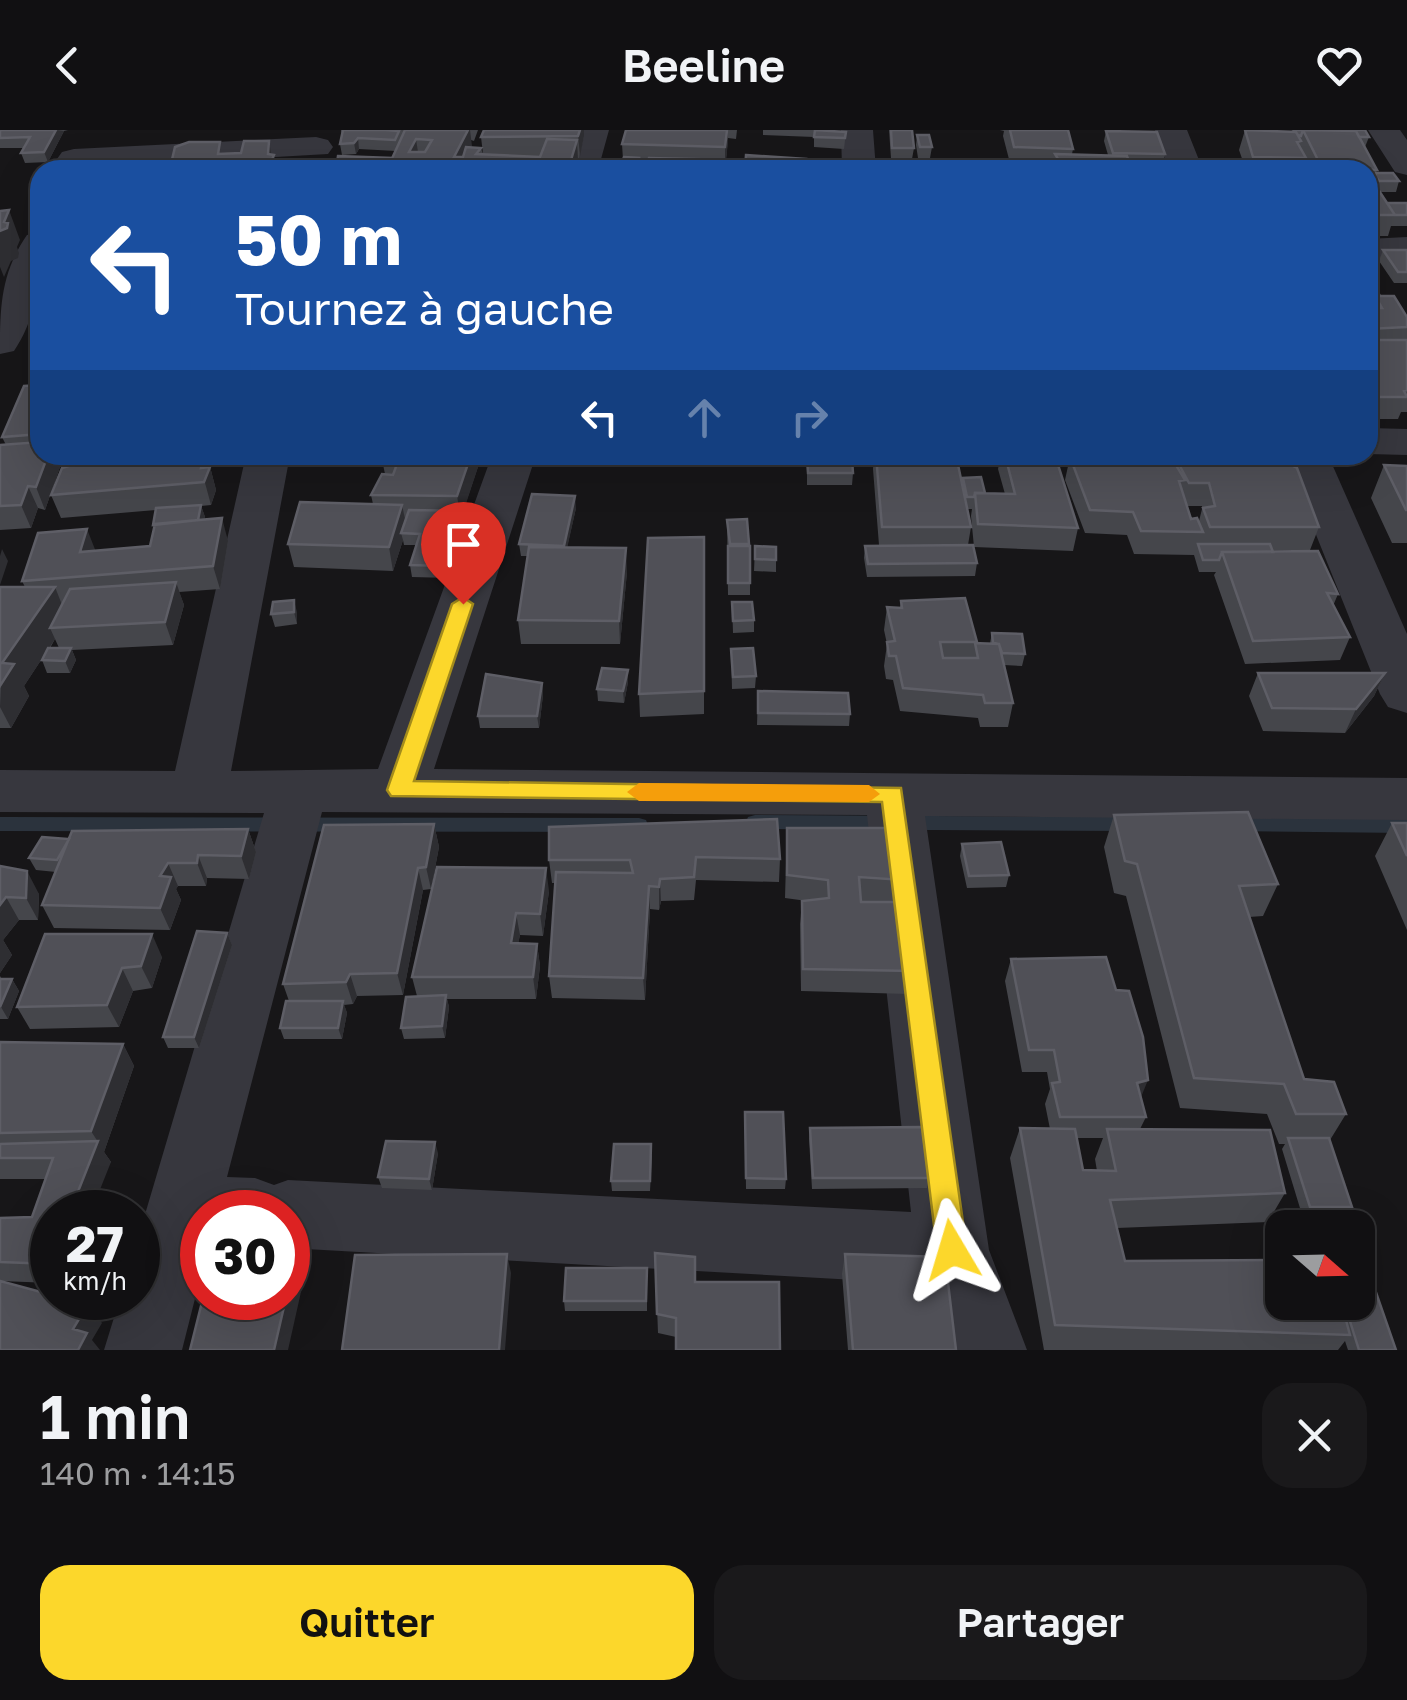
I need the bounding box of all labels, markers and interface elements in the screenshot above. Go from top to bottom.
icon: back [40,38,95,93]
text: Beeline [622,38,785,92]
icon: heart [1312,38,1367,93]
text: 50 m [235,196,402,280]
icon: left [70,200,200,330]
text: Tournez à gauche [235,281,614,335]
icon: left [572,390,627,445]
icon: ahead [677,390,732,445]
icon: right [782,390,837,445]
pin [421,502,506,605]
icon: arrive [436,517,491,572]
speed limit sign: 30 [180,1190,310,1320]
position arrow [900,1198,1004,1302]
north arrow [1265,1210,1375,1320]
map controls [1265,1210,1375,1320]
text: 27 [66,1213,124,1273]
text: km/h [63,1265,127,1296]
text: 1 min [40,1380,190,1452]
button: close [1262,1383,1367,1488]
text: 140 m · 14:15 [40,1454,236,1492]
button: Quitter [40,1565,694,1680]
button: Partager [714,1565,1367,1680]

